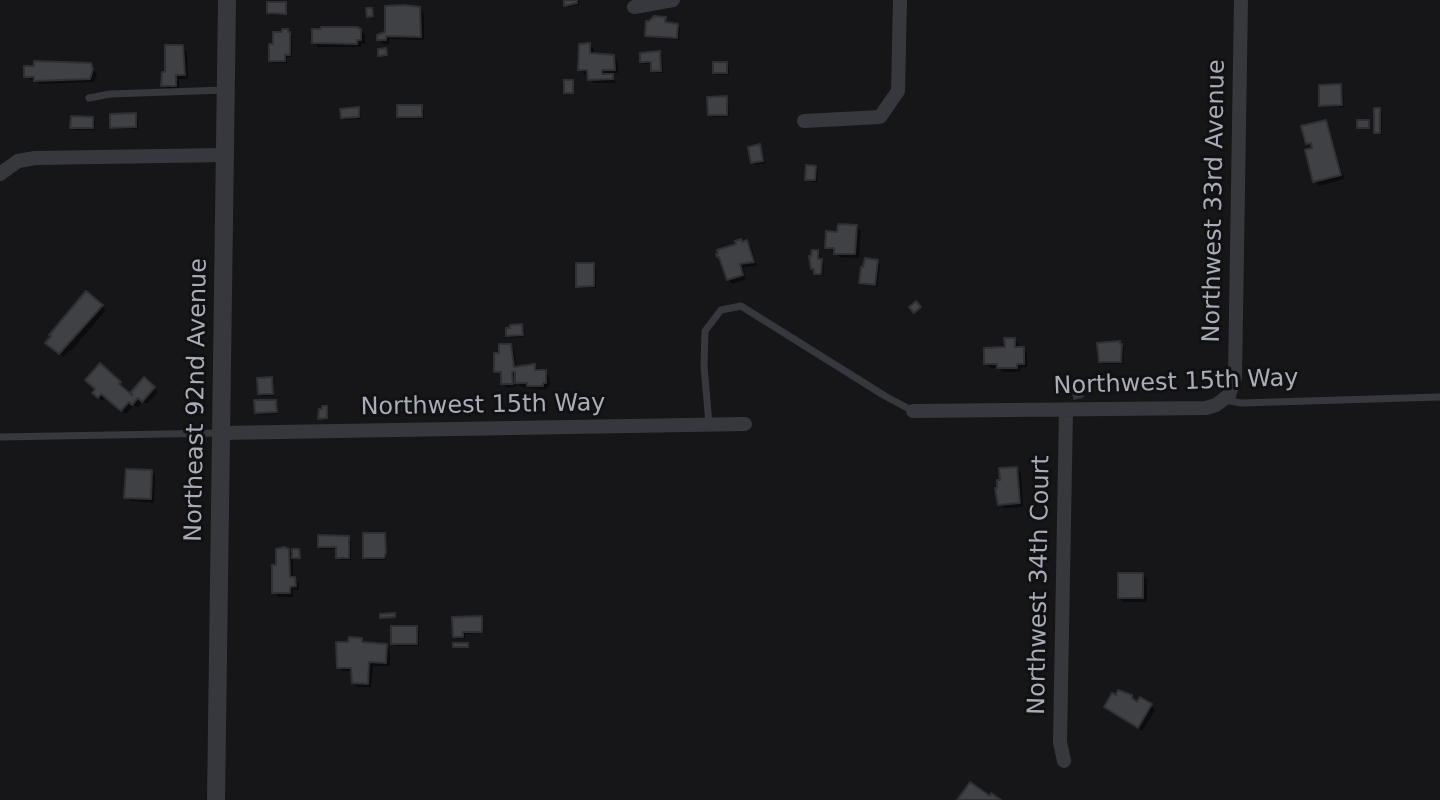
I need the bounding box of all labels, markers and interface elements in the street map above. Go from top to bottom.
street label: Northwest 33rd Avenue [1198,59,1232,343]
street label: Northeast 92nd Avenue [180,258,214,542]
street label: Northwest 15th Way [1053,364,1299,402]
street label: Northwest 15th Way [360,389,606,423]
street label: Northwest 34th Court [1023,455,1057,715]

